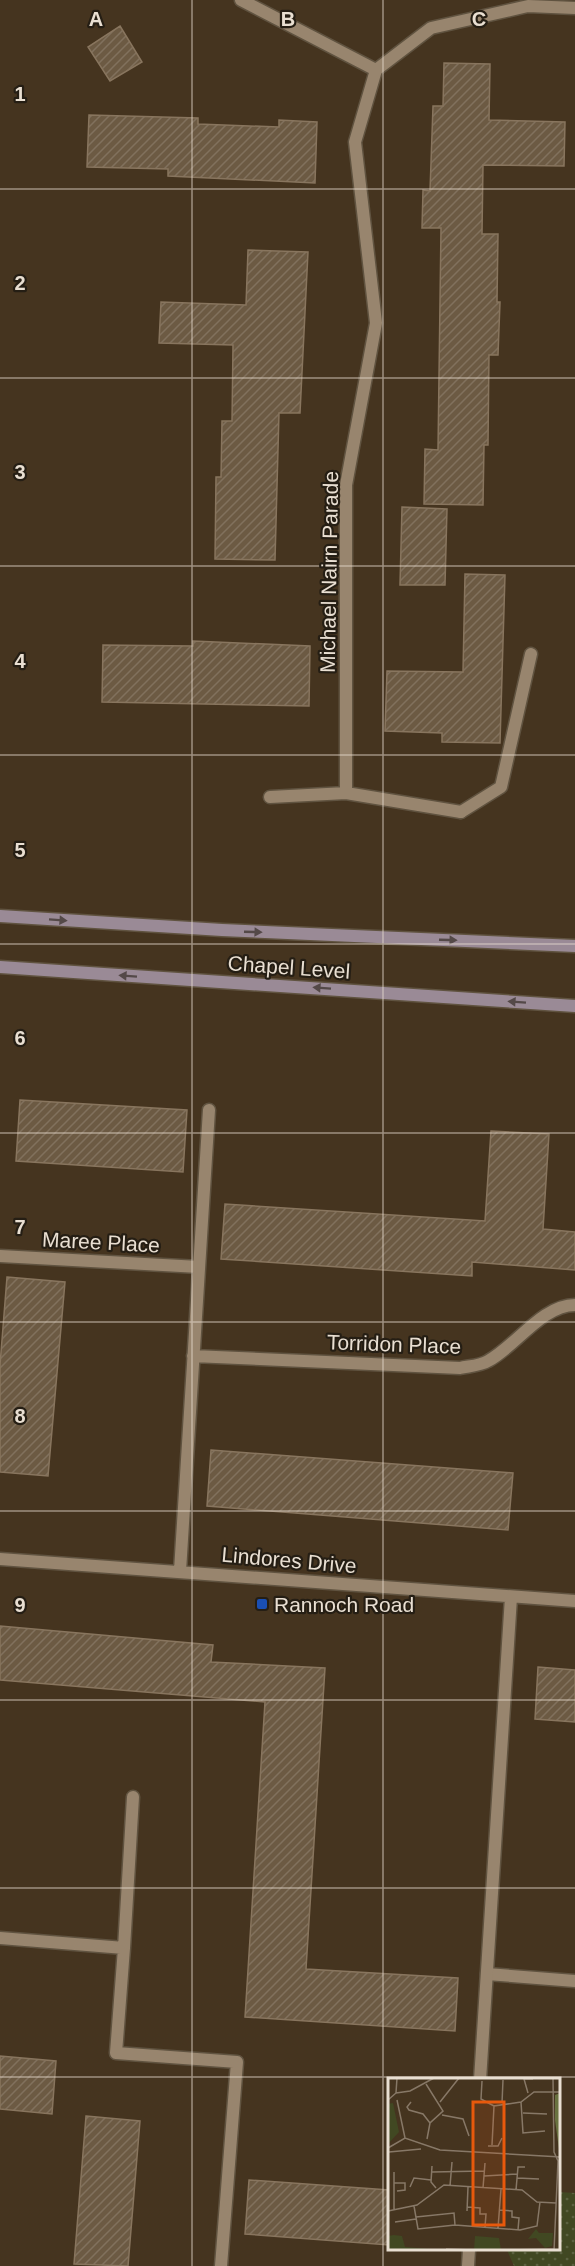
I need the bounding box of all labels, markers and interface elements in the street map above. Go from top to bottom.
text: A [89,8,103,30]
text: B [281,8,295,30]
text: C [472,8,486,30]
text: 1 [14,83,26,105]
text: 2 [14,272,26,294]
text: 3 [14,461,26,483]
street label: Michael Nairn Parade [316,471,342,673]
text: 4 [14,650,26,672]
text: 5 [14,839,26,861]
one-way arrow [49,915,68,924]
one-way arrow [243,927,262,936]
one-way arrow [438,936,457,945]
street label: Chapel Level [227,951,351,983]
one-way arrow [118,971,137,980]
one-way arrow [313,984,332,993]
one-way arrow [507,997,526,1007]
text: 6 [14,1027,26,1049]
text: 7 [14,1216,26,1238]
street label: Maree Place [42,1227,160,1257]
street label: Torridon Place [327,1330,461,1358]
text: 8 [14,1405,26,1427]
street label: Lindores Drive [221,1543,357,1577]
place label: Rannoch Road [274,1593,414,1616]
text: 9 [14,1594,26,1616]
marker: Rannoch Road [255,1597,269,1611]
inset map [388,2078,560,2251]

